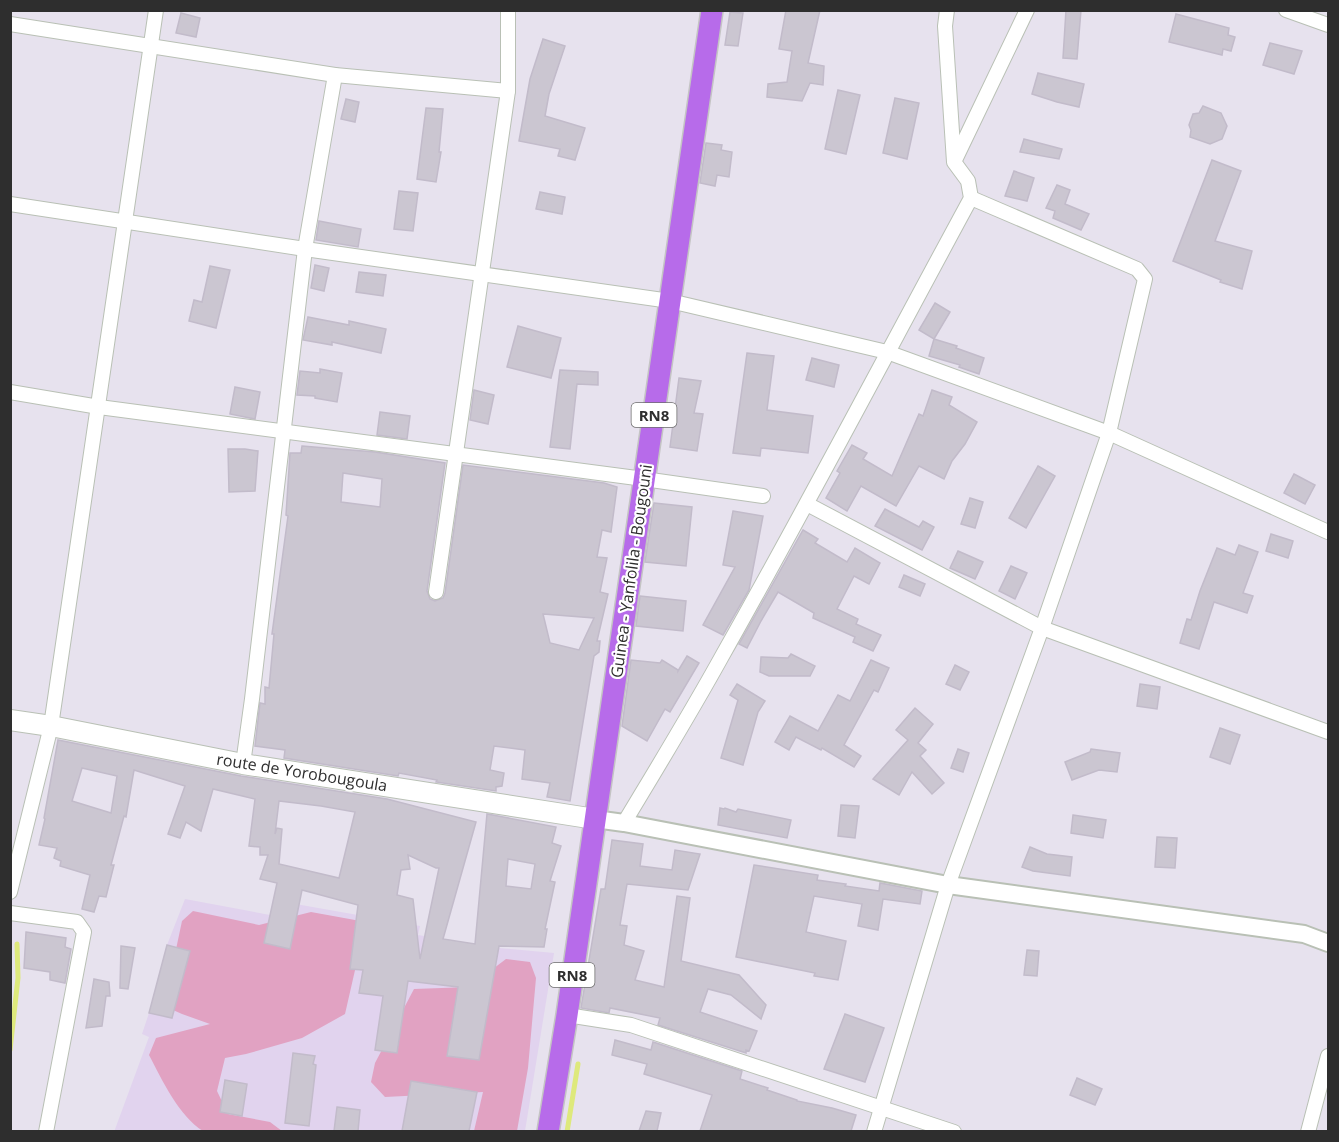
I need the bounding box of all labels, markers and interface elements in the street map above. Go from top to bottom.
road number: RN8 [632,403,676,427]
street label: Guinea - Yanfolila - Bougouni [605,463,657,679]
street label: route de Yorobougoula [215,748,389,796]
road number: RN8 [550,963,594,987]

